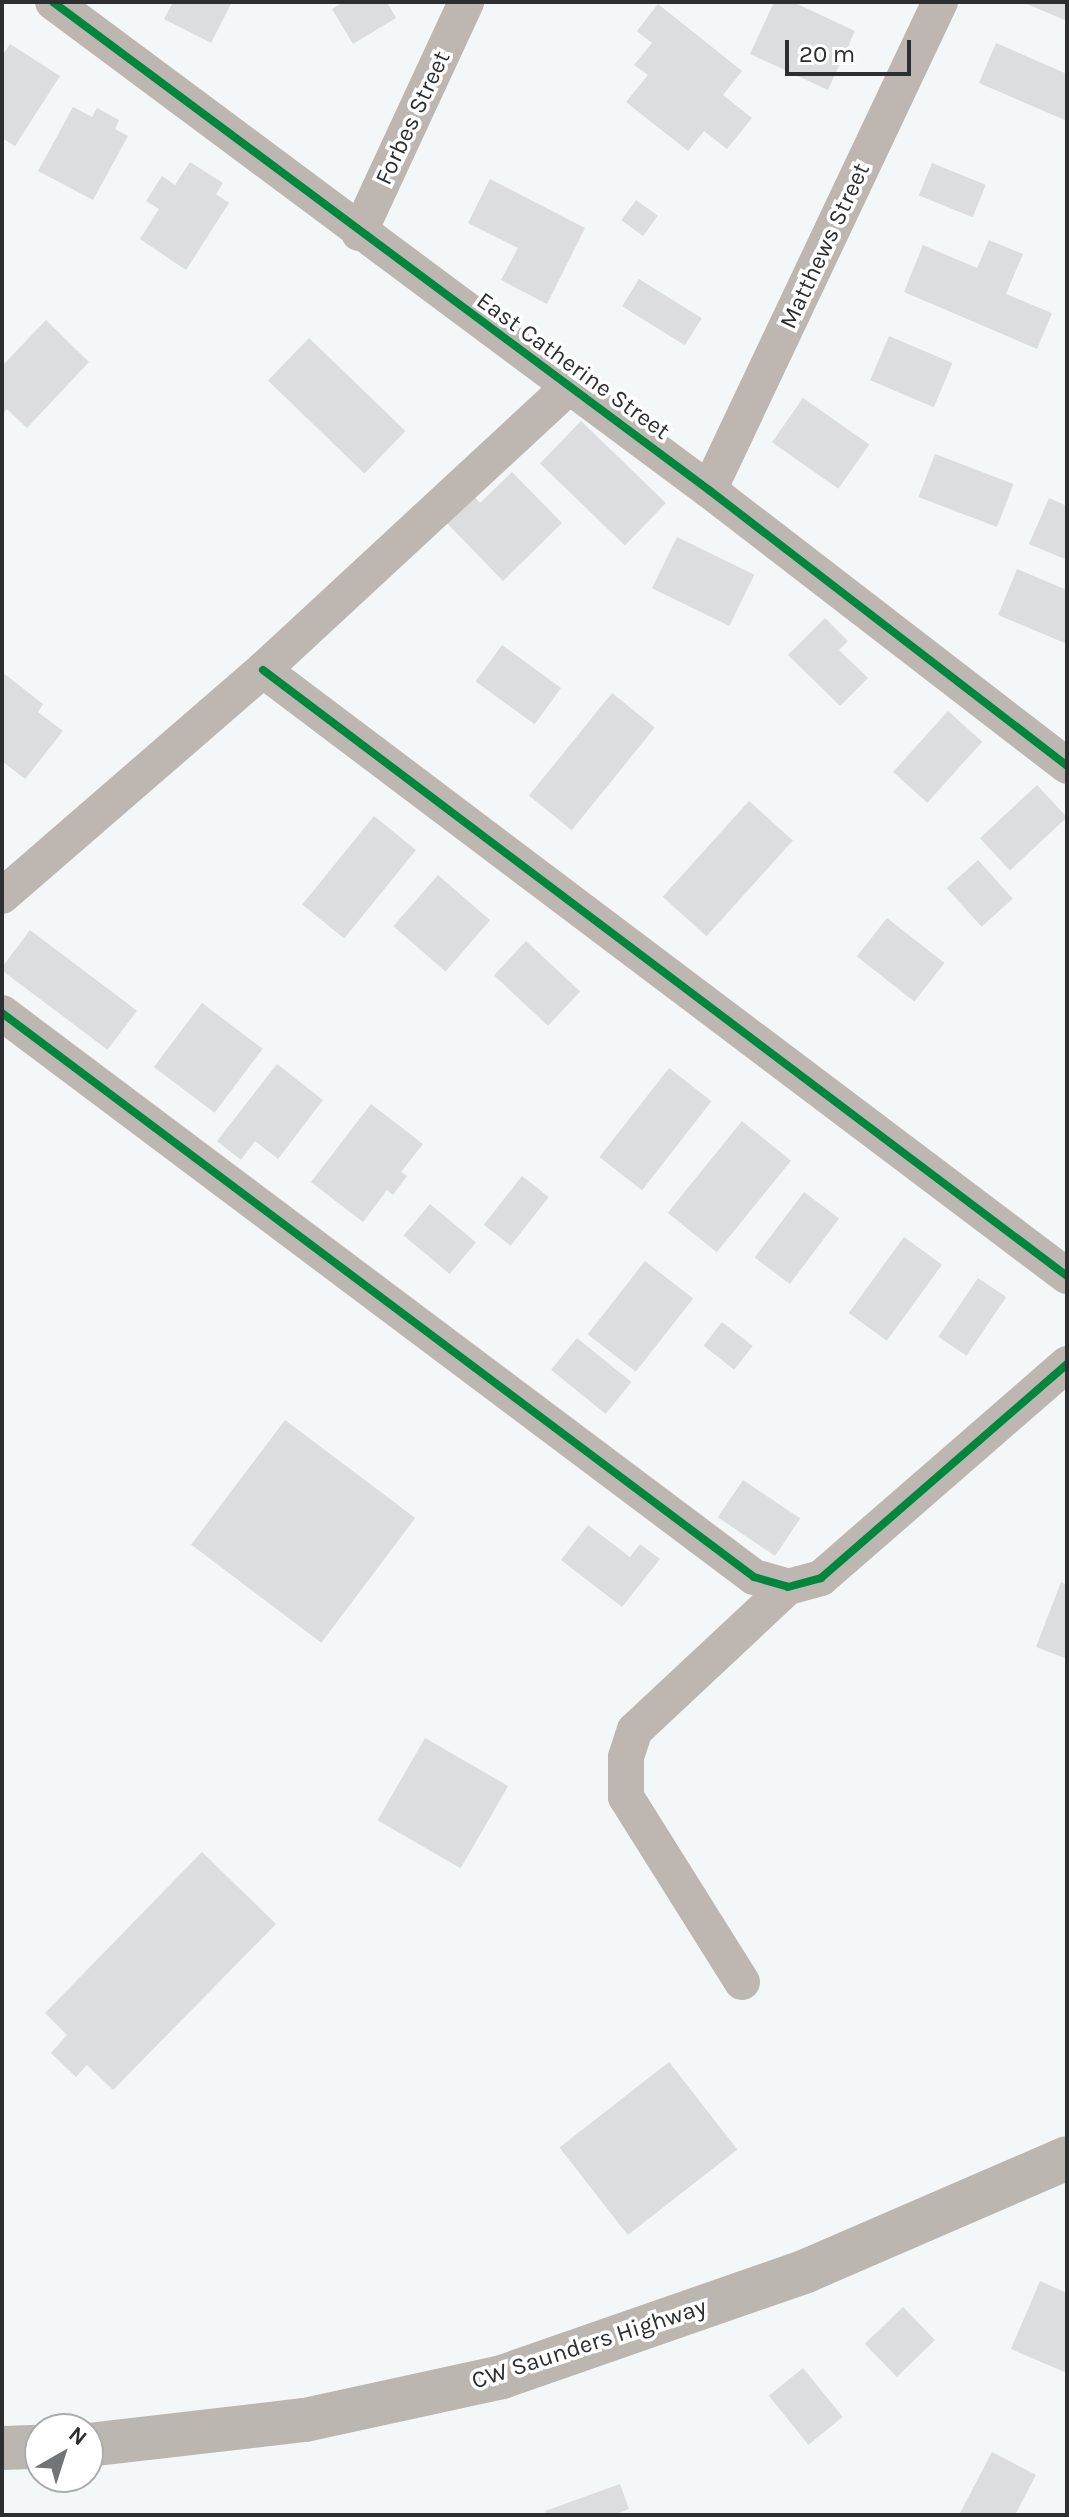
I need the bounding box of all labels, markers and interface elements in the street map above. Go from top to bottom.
scale bar [789,24,915,74]
text: 20 m [799,40,855,68]
street label: Forbes Street [369,46,457,190]
street label: Matthews Street [774,158,876,334]
street label: East Catherine Street [471,286,675,446]
street label: CW Saunders Highway [468,2292,710,2396]
north arrow [24,2413,104,2493]
text: N [64,2421,92,2451]

